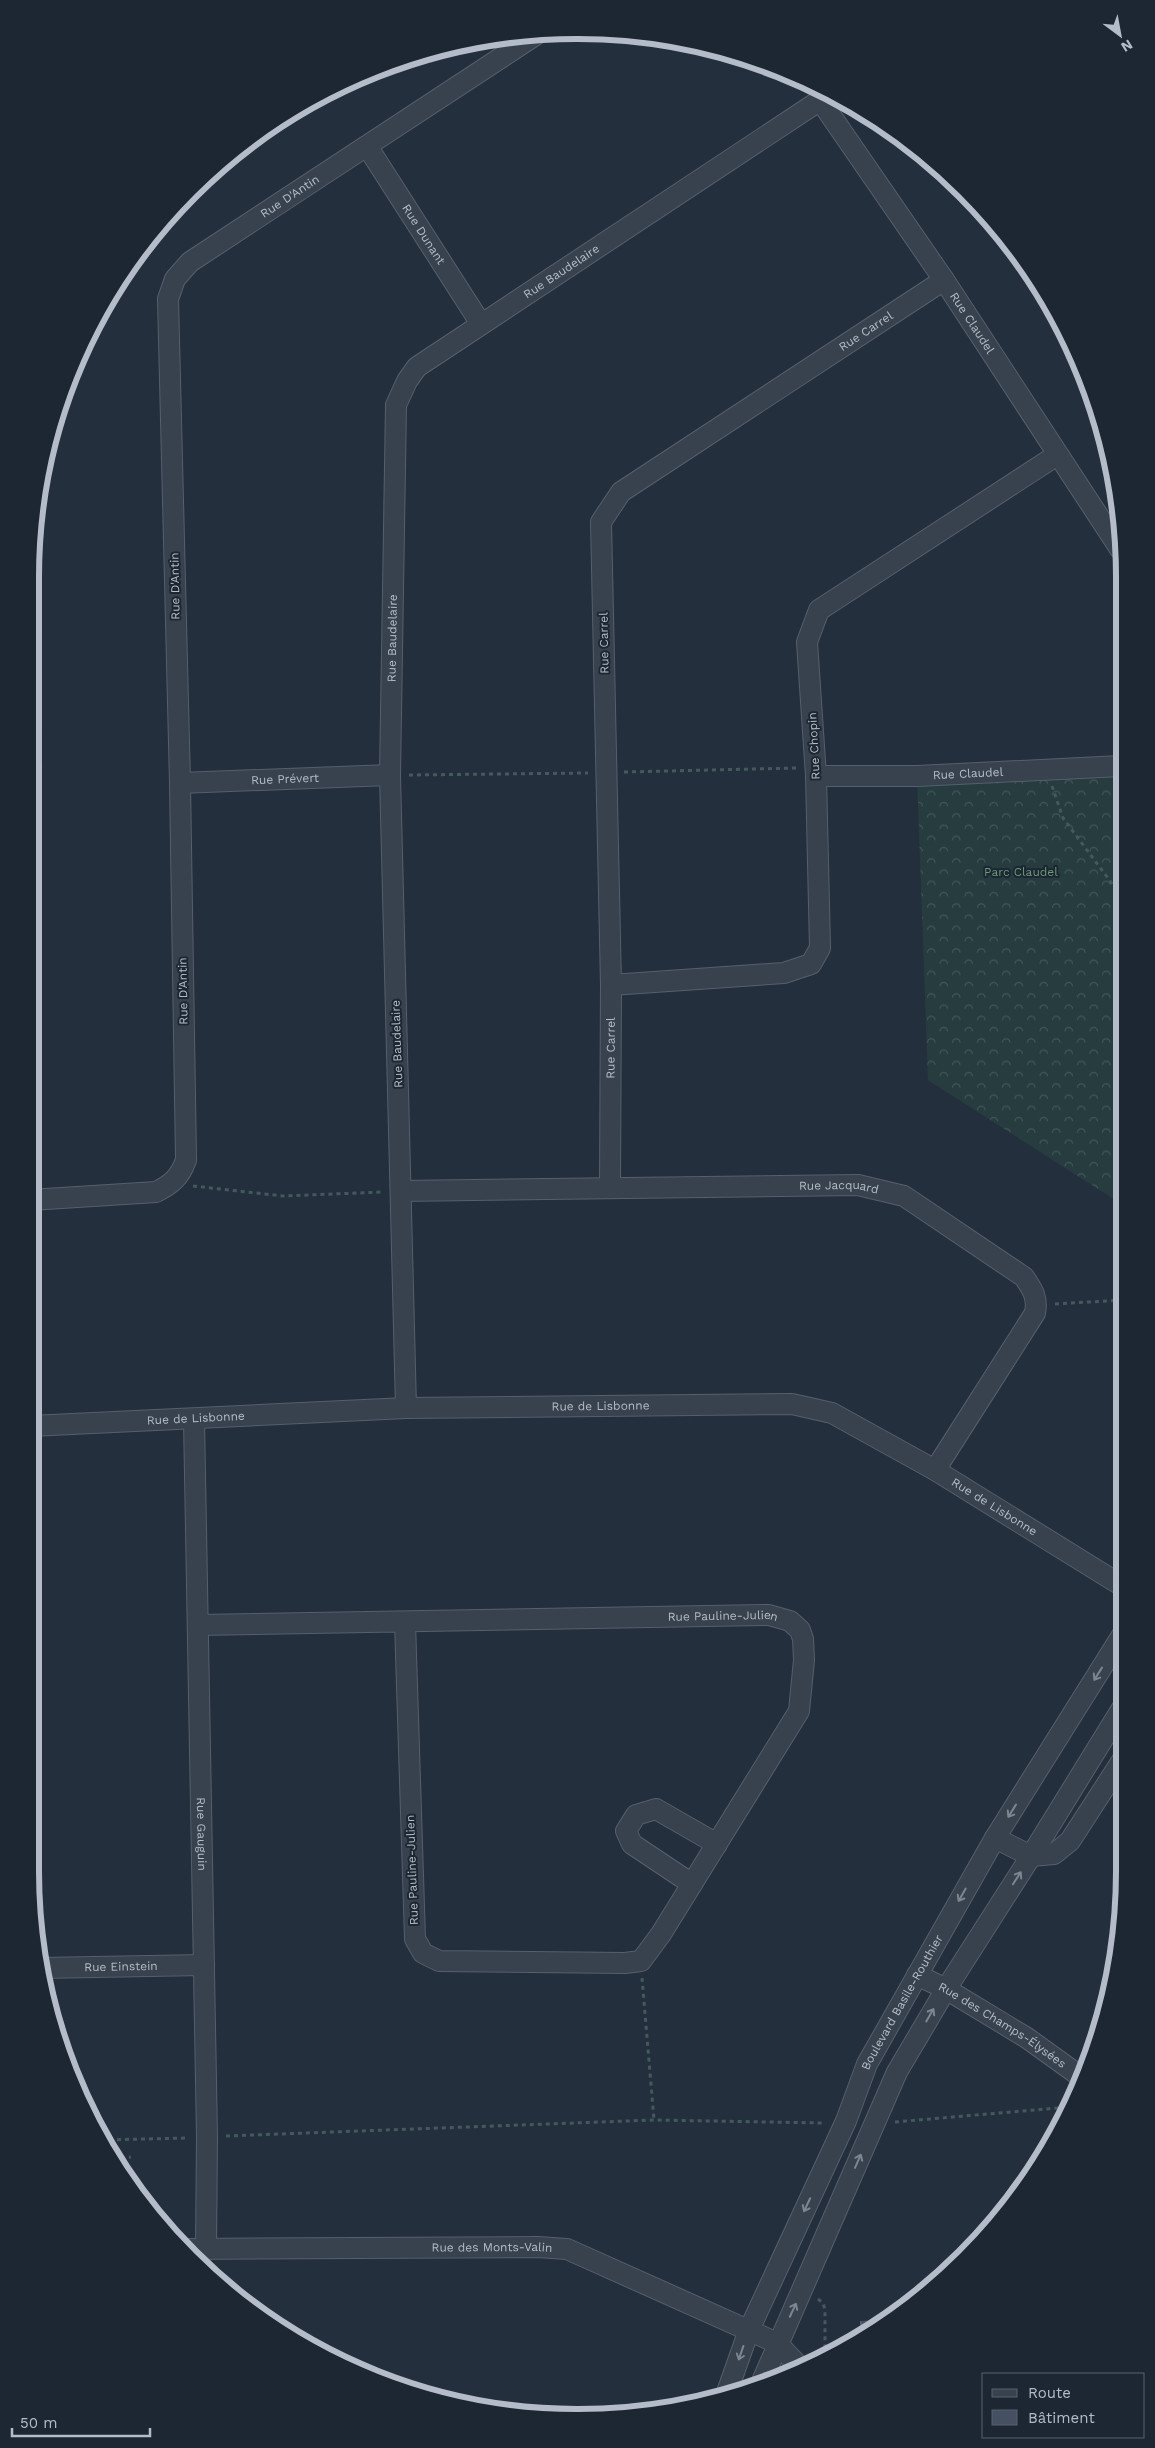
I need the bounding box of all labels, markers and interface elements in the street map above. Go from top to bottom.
north arrow [1095,10,1145,60]
text: N [1118,36,1136,56]
street label: Rue D'Antin [258,172,322,221]
street label: Rue Dunant [399,202,448,267]
street label: Rue Baudelaire [521,241,602,302]
street label: Rue Claudel [947,290,998,357]
street label: Rue Carrel [836,308,896,354]
street label: Rue D'Antin [167,552,183,620]
street label: Rue Baudelaire [385,594,400,682]
street label: Rue Carrel [596,612,612,674]
street label: Rue Chopin [805,712,823,780]
street label: Rue Claudel [932,765,1004,782]
street label: Rue Prévert [251,771,319,787]
park label: Parc Claudel [984,865,1058,879]
street label: Rue D'Antin [175,957,191,1025]
street label: Rue Baudelaire [388,1000,406,1088]
street label: Rue Carrel [604,1017,618,1079]
street label: Rue Jacquard [799,1178,880,1197]
street label: Rue de Lisbonne [551,1398,650,1413]
street label: Rue de Lisbonne [146,1409,245,1427]
street label: Rue de Lisbonne [949,1475,1040,1539]
street label: Rue Pauline-Julien [668,1608,780,1624]
one-way arrow [1093,1666,1103,1680]
street label: Rue Gauguin [194,1797,209,1871]
one-way arrow [1006,1804,1016,1818]
street label: Rue Pauline-Julien [403,1815,421,1925]
one-way arrow [1012,1871,1022,1885]
one-way arrow [956,1887,966,1901]
street label: Boulevard Basile-Routhier [858,1932,946,2072]
street label: Rue Einstein [84,1959,158,1974]
street label: Rue des Champs-Élysées [936,1979,1069,2071]
one-way arrow [926,2009,936,2023]
one-way arrow [853,2154,863,2169]
one-way arrow [801,2197,811,2212]
street label: Rue des Monts-Valin [431,2240,553,2255]
one-way arrow [788,2303,798,2318]
one-way arrow [736,2345,745,2361]
legend [982,2373,1145,2438]
text: Route [1028,2384,1071,2402]
scale bar [12,2406,150,2438]
text: Bâtiment [1028,2409,1095,2427]
text: 50 m [20,2414,57,2432]

